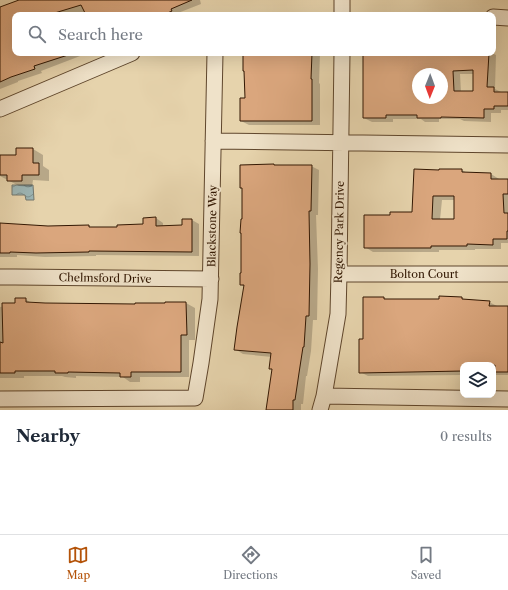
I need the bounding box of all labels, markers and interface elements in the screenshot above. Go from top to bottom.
search box [12,12,496,56]
icon: search [26,23,48,45]
text: Search here [58,25,143,44]
north arrow [412,68,448,104]
street label: Regency Park Drive [331,181,347,283]
street label: Blackstone Way [204,184,220,267]
street label: Bolton Court [390,267,458,281]
street label: Chelmsford Drive [58,270,152,286]
map controls [460,362,496,398]
button: layers [460,362,496,398]
text: Nearby [16,426,80,446]
text: 0 results [440,428,492,444]
tab: Map [67,544,90,582]
tab: Directions [223,544,278,582]
tab: Saved [411,544,441,582]

